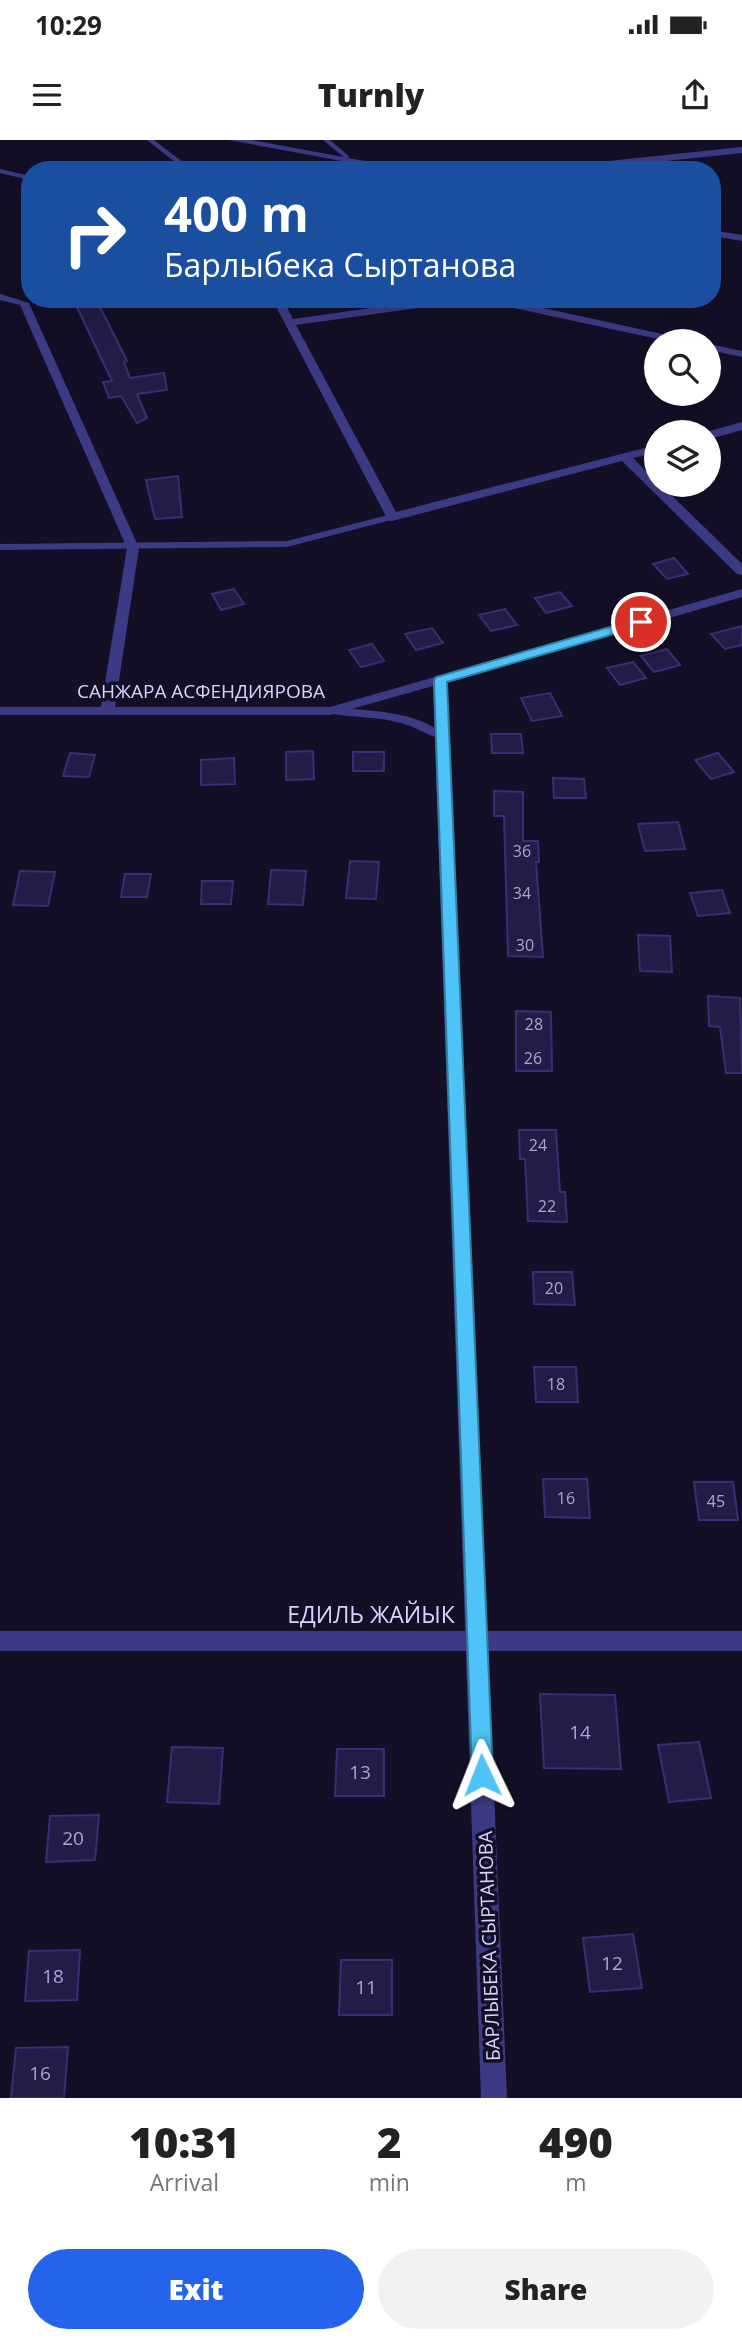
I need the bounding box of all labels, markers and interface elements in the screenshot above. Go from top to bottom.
text: 10:29 [35,7,102,43]
text: Turnly [318,73,424,116]
icon: menu [28,76,66,114]
icon: share [676,76,714,114]
text: 400 m [164,180,309,246]
icon: right [49,189,140,280]
text: Барлыбека Сыртанова [164,243,516,286]
map controls [644,329,721,497]
button: search [644,329,721,406]
button: layers [644,420,721,497]
pin [611,592,671,652]
icon: arrive [622,603,660,641]
street label: САНЖАРА АСФЕНДИЯРОВА [77,678,325,704]
house number: 36 [513,840,531,862]
house number: 34 [513,882,531,904]
house number: 30 [516,934,534,956]
house number: 28 [525,1013,543,1035]
house number: 26 [524,1047,542,1069]
house number: 24 [529,1134,547,1156]
house number: 22 [538,1195,556,1217]
house number: 20 [545,1277,563,1299]
house number: 18 [547,1373,565,1395]
house number: 16 [557,1487,575,1509]
house number: 45 [707,1490,725,1512]
street label: ЕДИЛЬ ЖАЙЫК [287,1598,456,1630]
house number: 14 [569,1719,591,1745]
position arrow [445,1738,519,1812]
house number: 13 [349,1759,371,1785]
house number: 20 [62,1825,84,1851]
street label: БАРЛЫБЕКА СЫРТАНОВА [472,1830,506,2062]
house number: 12 [601,1950,623,1976]
house number: 18 [42,1963,64,1989]
house number: 11 [355,1974,377,2000]
house number: 16 [29,2060,51,2086]
text: 10:31 [129,2113,240,2170]
text: 2 [377,2113,402,2170]
text: 490 [539,2113,613,2170]
text: Arrival [150,2166,219,2198]
text: min [369,2166,410,2198]
text: m [565,2166,587,2198]
button: Exit [28,2249,364,2329]
button: Share [378,2249,714,2329]

